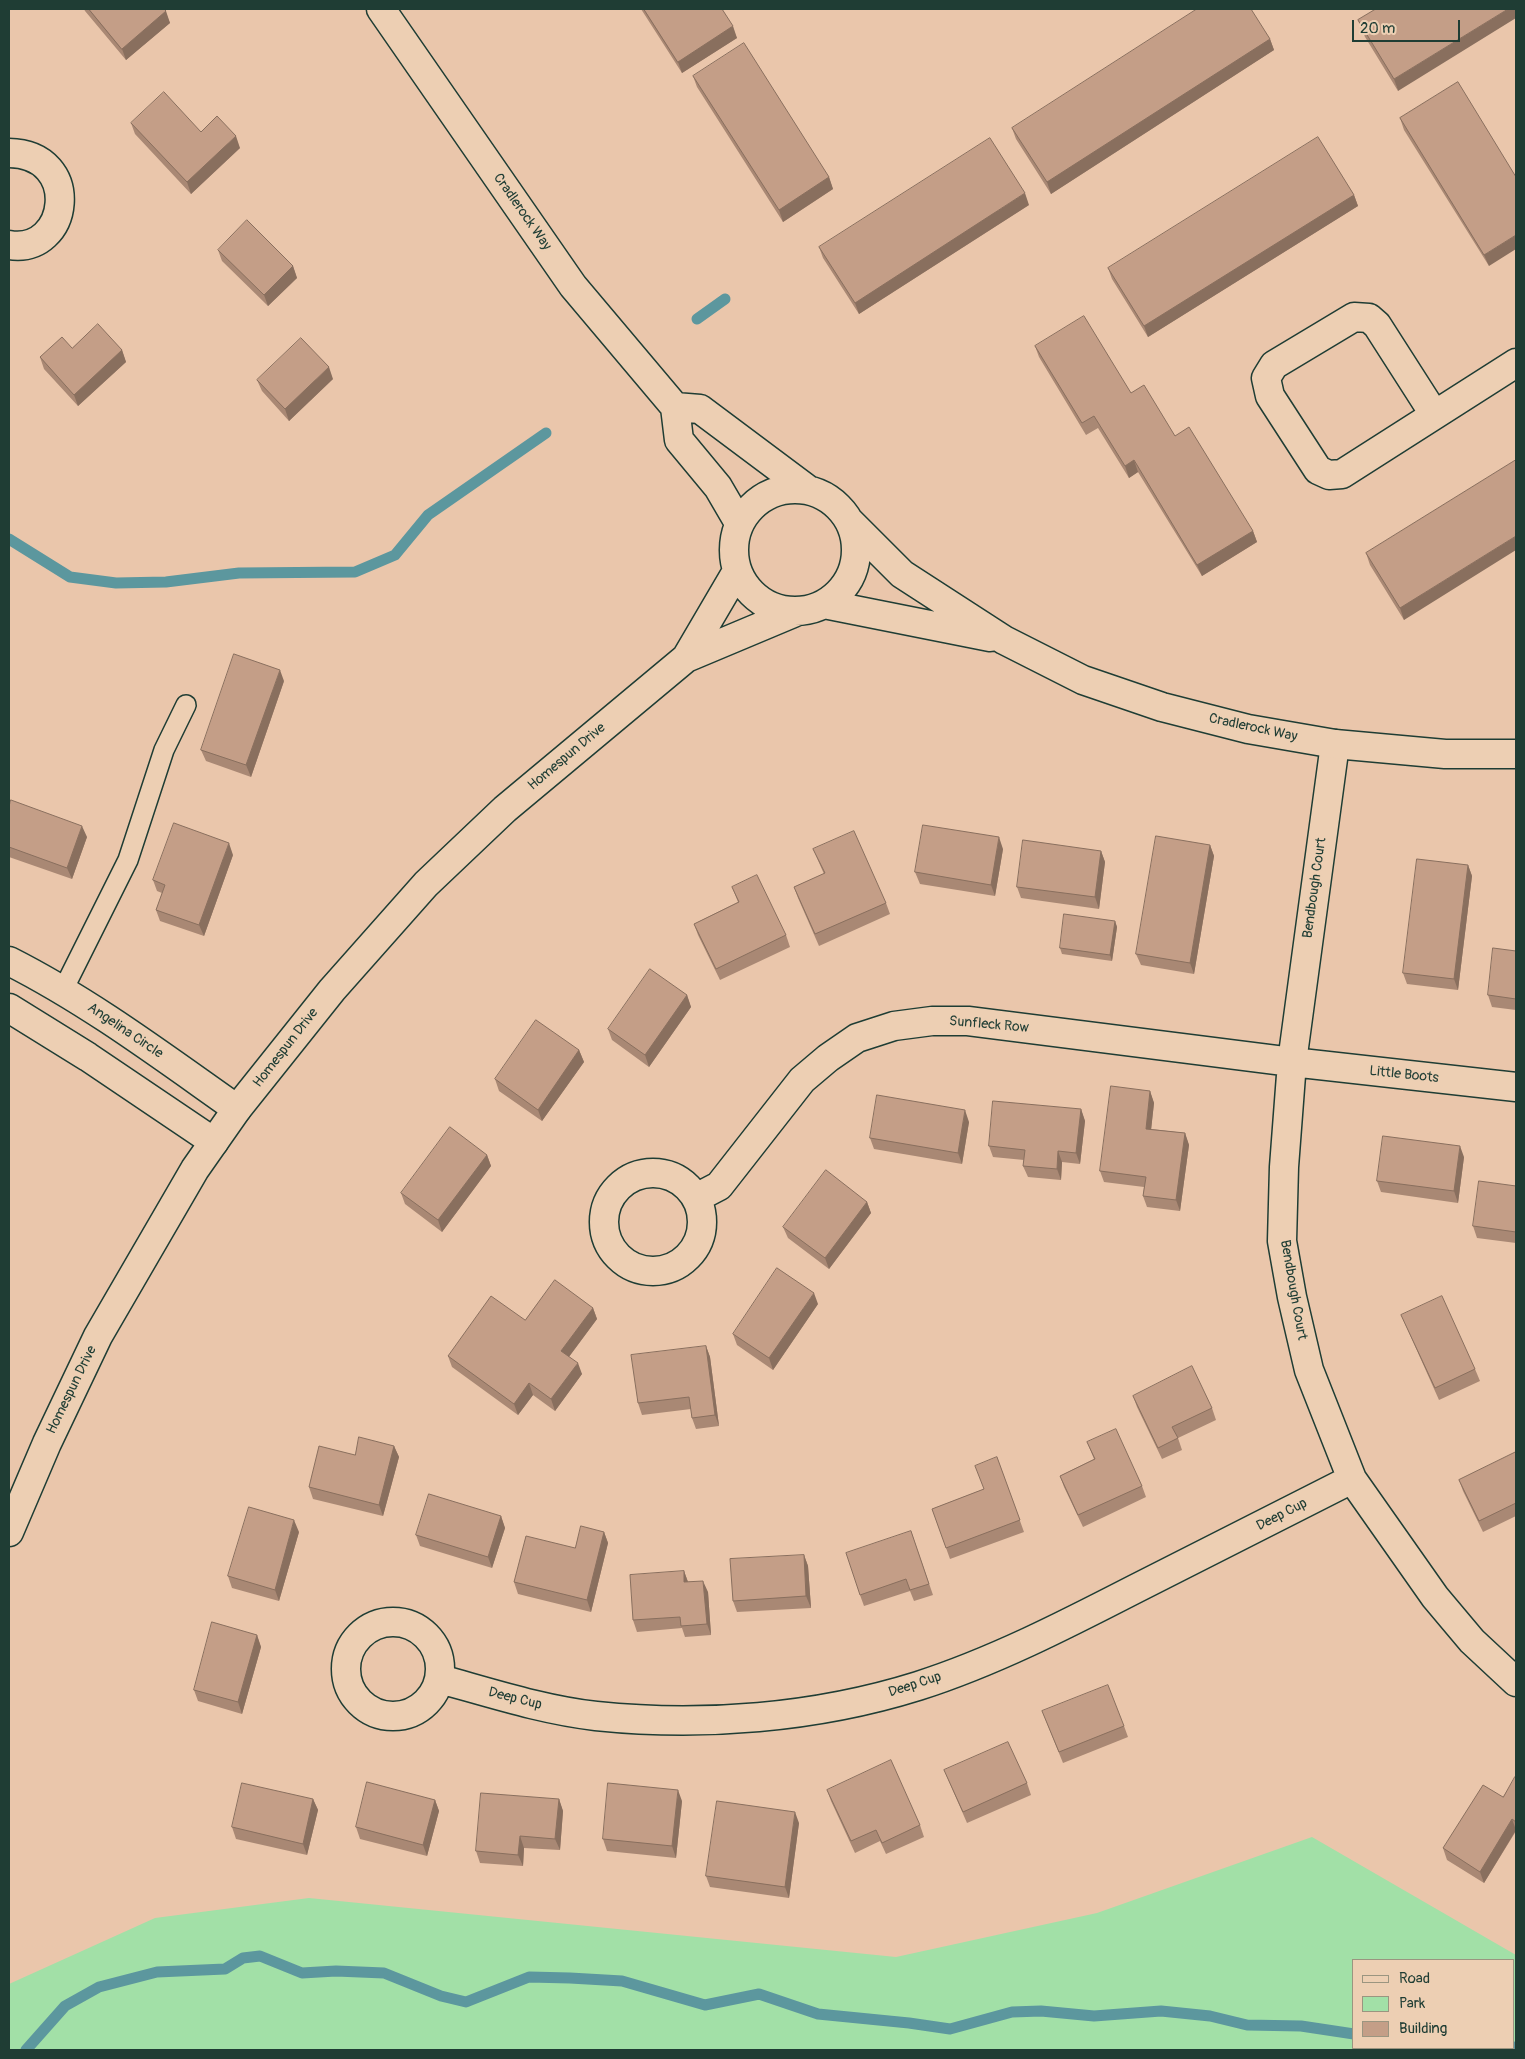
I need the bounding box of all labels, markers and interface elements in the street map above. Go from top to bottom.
scale bar [1355,10,1462,42]
text: 20 m [1360,19,1395,38]
street label: Cradlerock Way [489,170,555,254]
street label: Cradlerock Way [1207,710,1299,746]
street label: Homespun Drive [525,720,609,794]
street label: Bendbough Court [1300,837,1330,939]
street label: Angelina Circle [84,1000,166,1062]
street label: Homespun Drive [250,1005,322,1091]
street label: Sunfleck Row [948,1013,1030,1037]
street label: Little Boots [1368,1063,1440,1087]
street label: Bendbough Court [1276,1239,1310,1341]
street label: Homespun Drive [43,1343,101,1437]
street label: Deep Cup [1254,1495,1310,1535]
street label: Deep Cup [886,1669,944,1701]
street label: Deep Cup [487,1684,543,1714]
legend [1352,1959,1515,2049]
text: Road [1399,1969,1430,1988]
text: Park [1399,1994,1425,2013]
text: Building [1399,2019,1447,2038]

